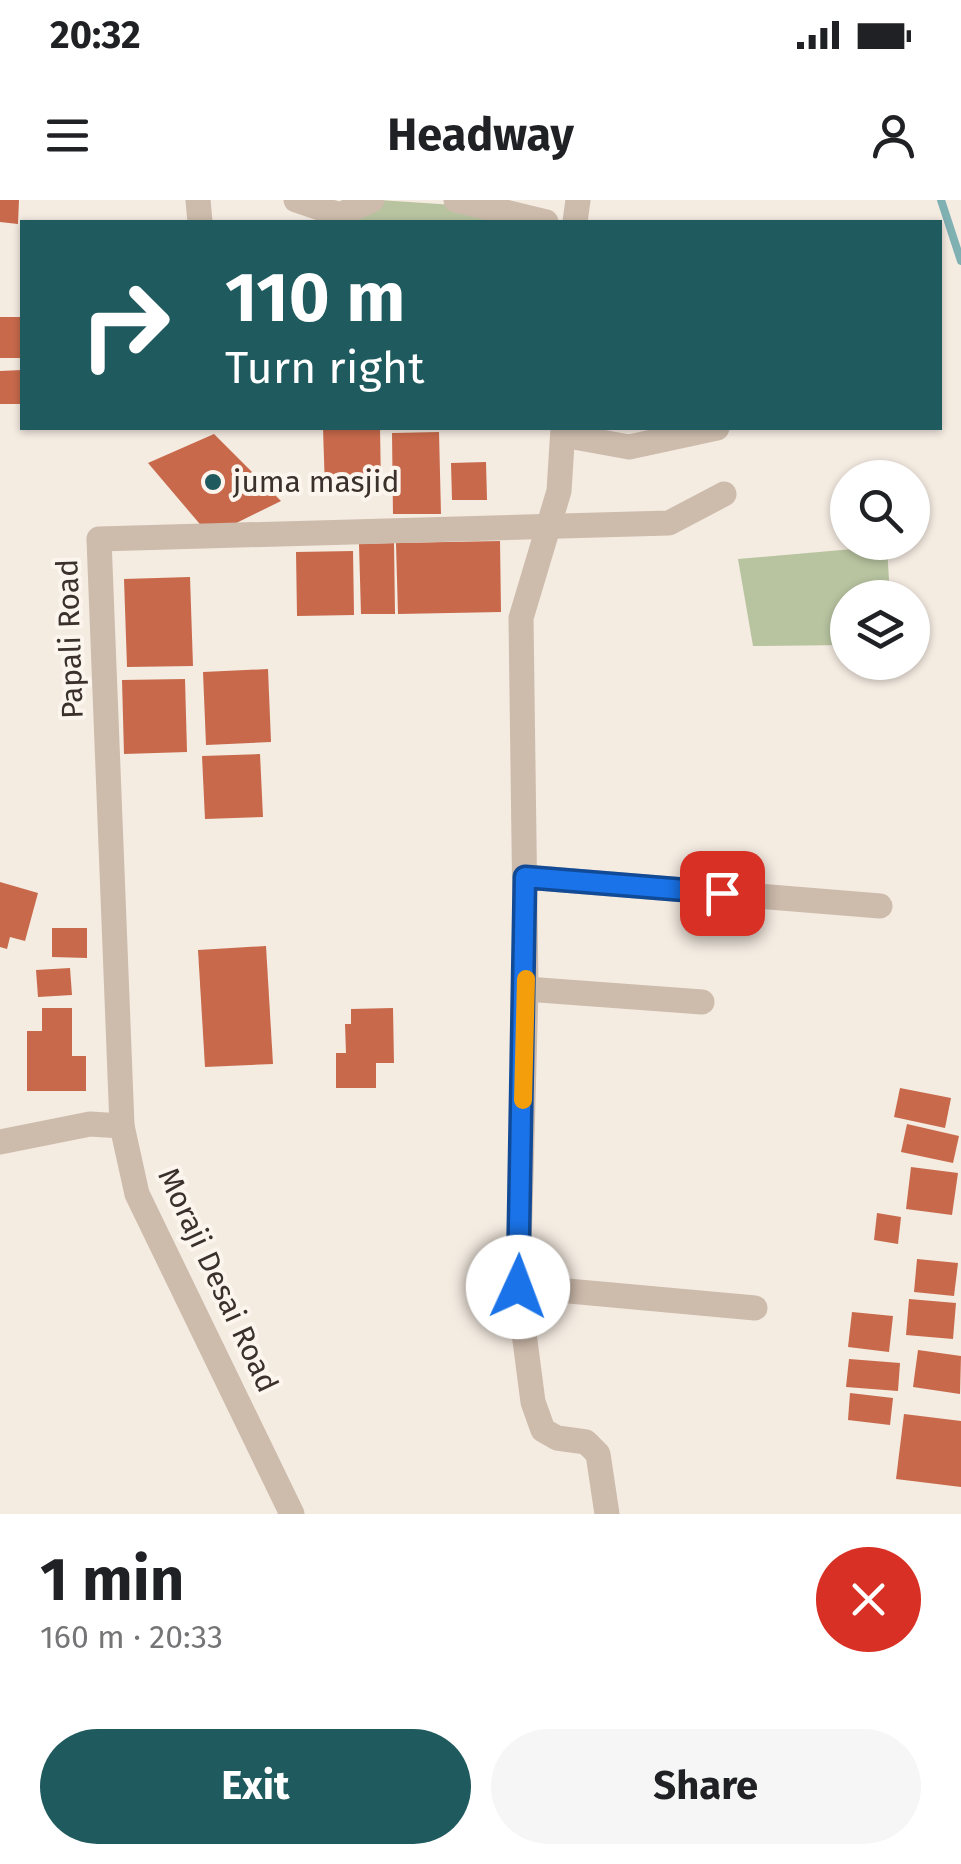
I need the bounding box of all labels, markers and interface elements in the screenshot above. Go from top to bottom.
text: 20:32 [50,12,141,58]
icon: menu [40,108,95,163]
text: Headway [387,108,574,162]
icon: person [866,108,921,163]
text: 110 m [225,256,405,340]
icon: right [60,260,190,390]
text: Turn right [225,341,424,395]
map controls [830,460,930,680]
button: search [830,460,930,560]
place label: juma masjid [232,464,399,500]
marker: juma masjid [202,471,224,493]
street label: Papali Road [49,558,91,720]
button: layers [830,580,930,680]
pin [680,851,765,936]
icon: arrive [695,866,750,921]
street label: Moraji Desai Road [150,1162,286,1398]
position arrow [466,1235,570,1339]
text: 1 min [40,1544,184,1616]
button: close [816,1547,921,1652]
text: 160 m · 20:33 [40,1618,223,1656]
button: Exit [40,1729,471,1844]
button: Share [491,1729,921,1844]

